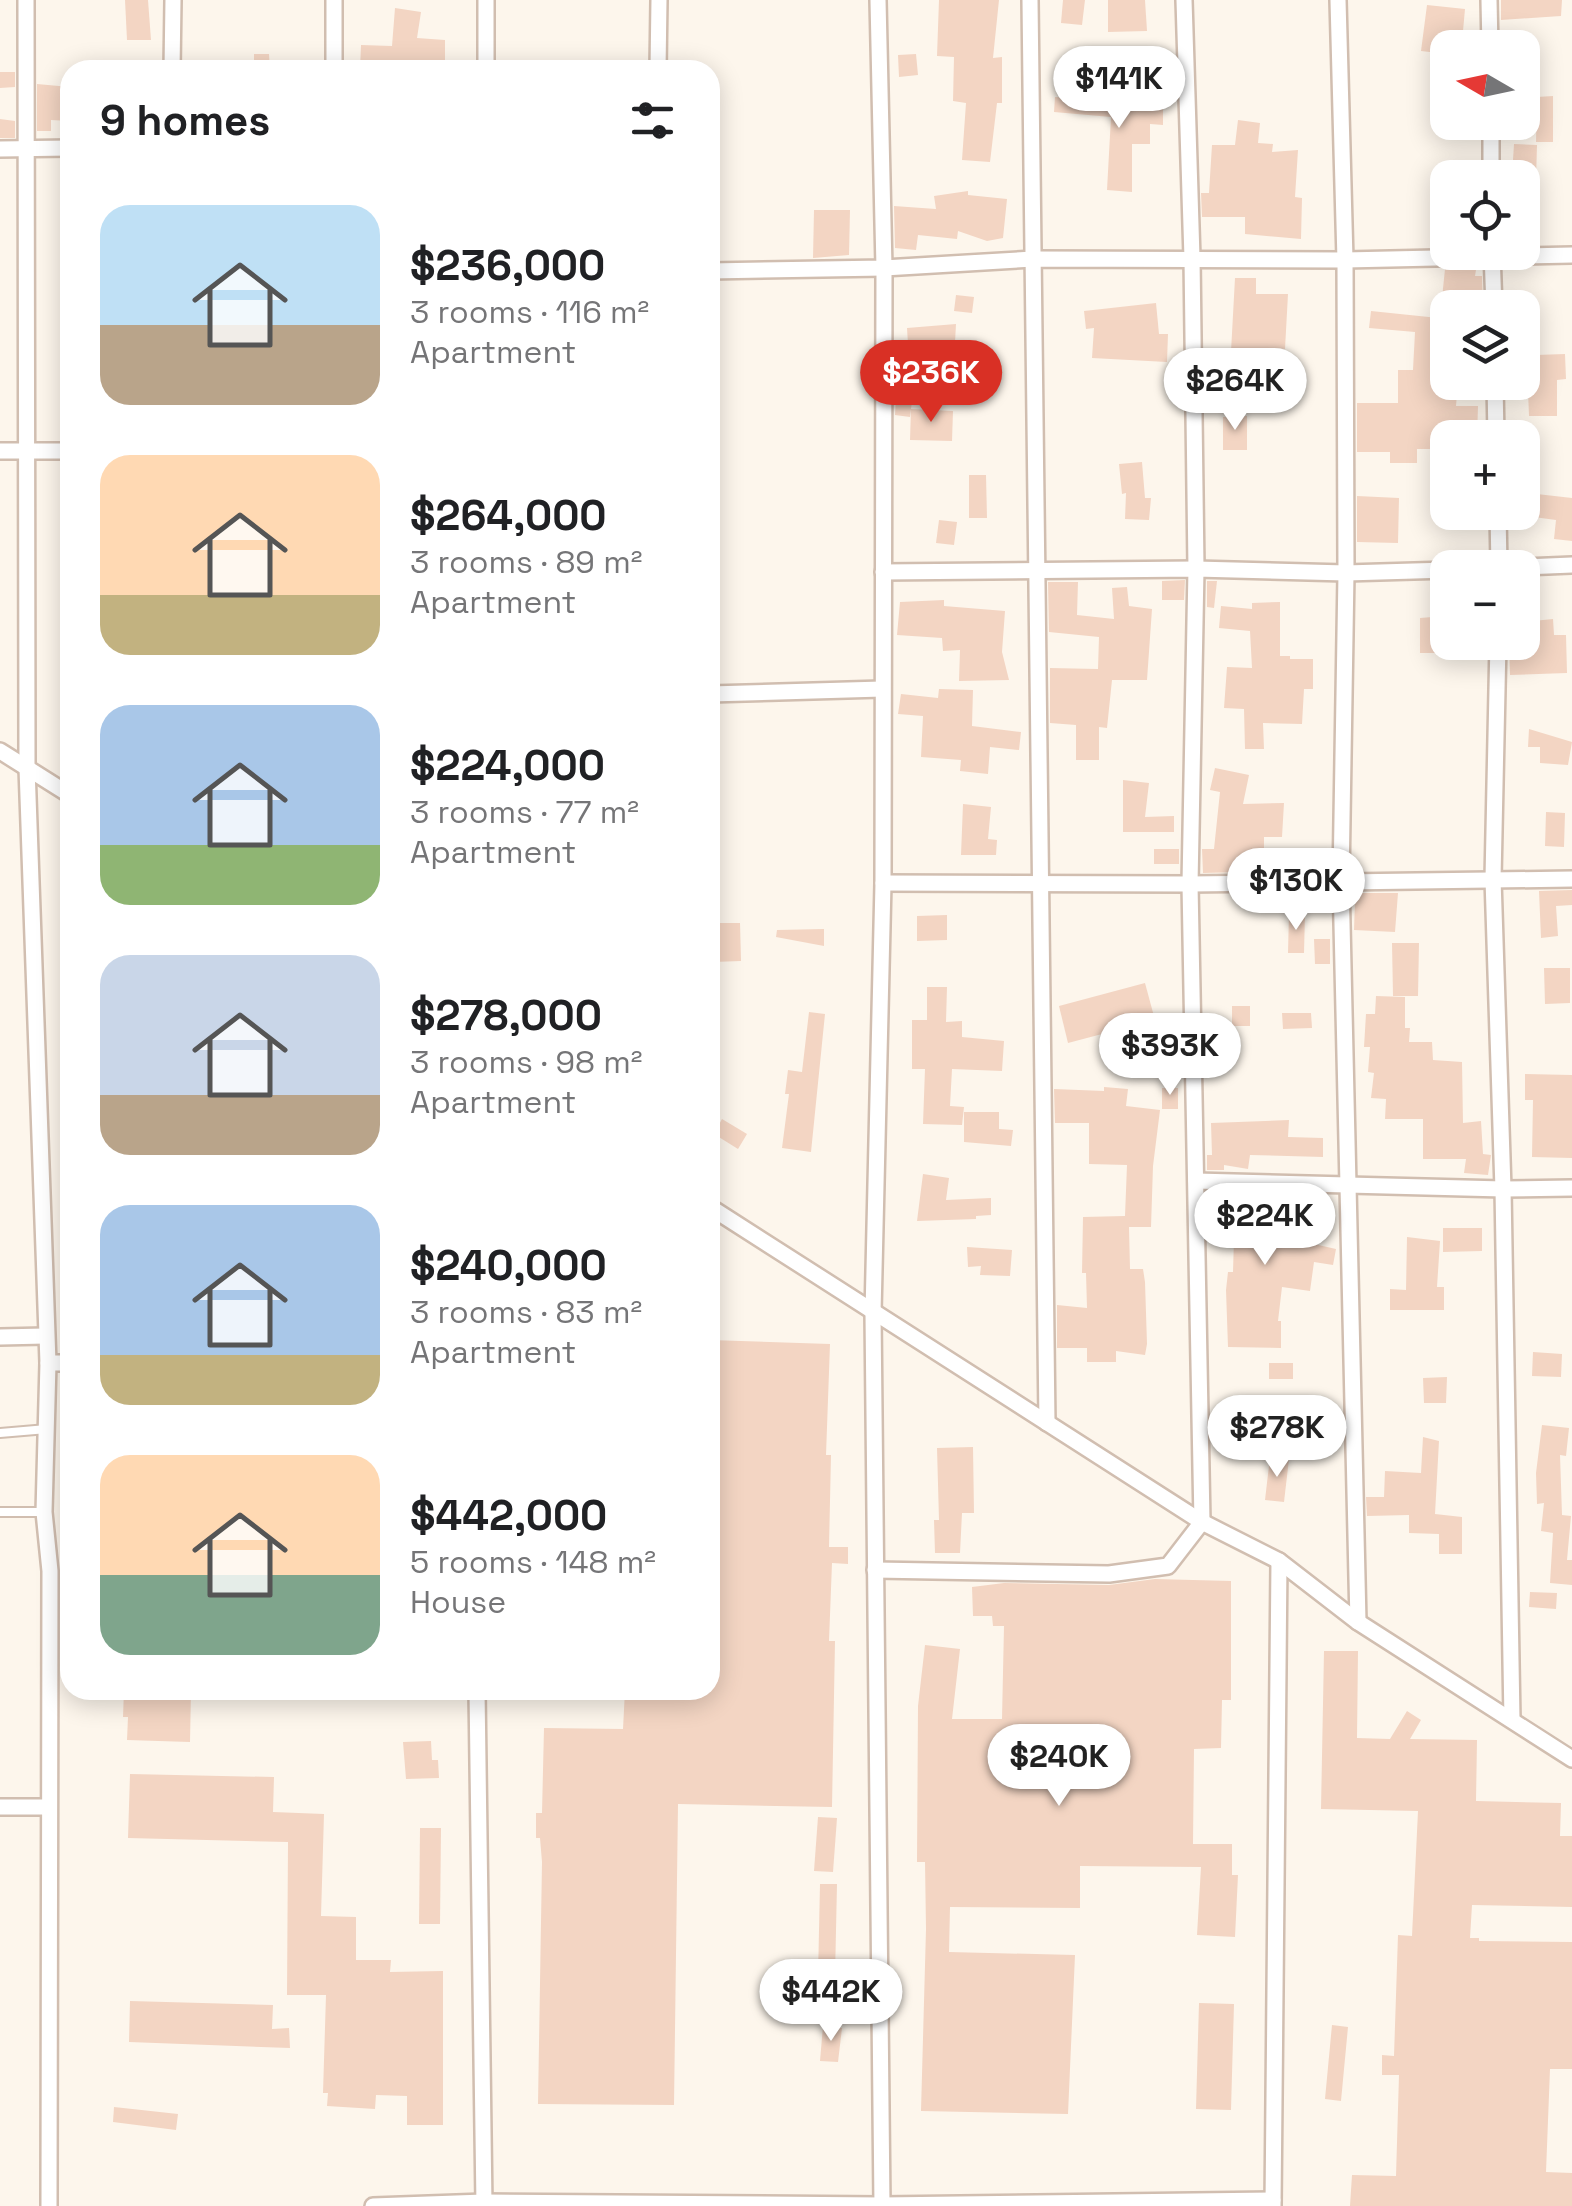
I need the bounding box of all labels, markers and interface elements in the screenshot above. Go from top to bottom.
north arrow [1430,30,1540,140]
map controls [1430,30,1540,660]
pin: $141K [1049,46,1189,131]
text: $141K [1075,58,1163,98]
icon: filters [625,93,680,148]
text: 9 homes [100,94,270,147]
button: locate [1430,160,1540,270]
text: $236,000 [410,239,605,292]
icon: home [180,245,300,365]
button: layers [1430,290,1540,400]
text: 3 rooms · 116 m² [410,292,649,332]
text: Apartment [410,332,576,372]
pin: $236K [861,340,1001,425]
pin: $264K [1165,348,1305,433]
text: $236K [882,352,980,392]
text: $264K [1186,360,1284,400]
button: + [1430,420,1540,530]
text: $264,000 [410,489,607,542]
icon: home [180,495,300,615]
text: 3 rooms · 89 m² [410,542,642,582]
button: − [1430,550,1540,660]
text: Apartment [410,582,576,622]
text: $224,000 [410,739,605,792]
icon: home [180,745,300,865]
text: 3 rooms · 77 m² [410,792,639,832]
text: Apartment [410,832,576,872]
pin: $130K [1226,848,1366,933]
text: $130K [1249,860,1343,900]
text: $278,000 [410,989,602,1042]
icon: home [180,995,300,1115]
pin: $393K [1100,1013,1240,1098]
text: $393K [1121,1025,1219,1065]
text: 3 rooms · 98 m² [410,1042,642,1082]
text: Apartment [410,1082,576,1122]
pin: $224K [1195,1183,1335,1268]
text: $224K [1216,1195,1314,1235]
text: $240,000 [410,1239,607,1292]
icon: home [180,1245,300,1365]
text: 3 rooms · 83 m² [410,1292,642,1332]
text: Apartment [410,1332,576,1372]
pin: $278K [1207,1395,1347,1480]
text: $278K [1229,1407,1325,1447]
text: $442,000 [410,1489,607,1542]
icon: home [180,1495,300,1615]
text: 5 rooms · 148 m² [410,1542,656,1582]
text: House [410,1582,506,1622]
pin: $240K [989,1724,1129,1809]
text: $240K [1009,1736,1109,1776]
pin: $442K [761,1959,901,2044]
text: $442K [781,1971,881,2011]

